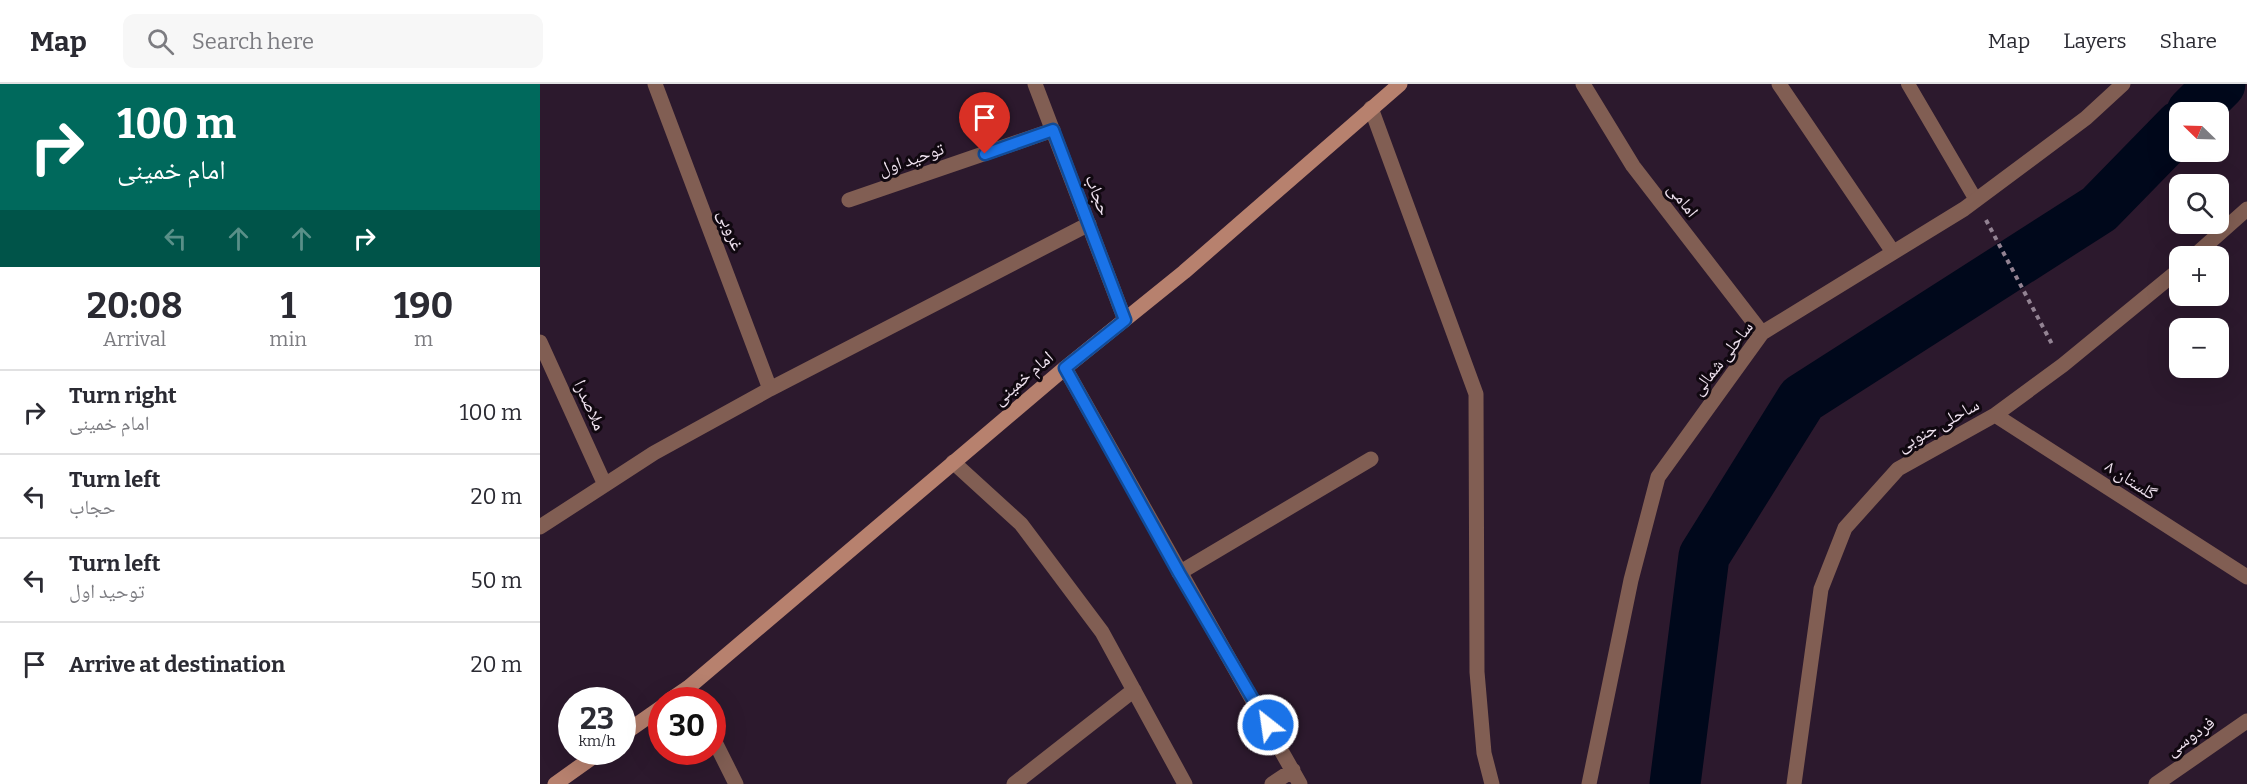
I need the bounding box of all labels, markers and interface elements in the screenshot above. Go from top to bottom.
search box [123,14,543,68]
text: Map [30,25,87,58]
icon: search [144,25,177,58]
text: Search here [192,28,314,55]
text: Map [1988,28,2030,54]
text: Layers [2063,28,2127,54]
text: Share [2160,28,2217,54]
pin [959,92,1010,154]
text: 100 m [117,99,236,149]
icon: arrive [968,101,1001,134]
north arrow [2169,102,2229,162]
map controls [2169,102,2229,378]
icon: right [18,108,96,186]
street label: توحید اول [875,138,947,180]
text: امام خمینی [117,154,226,186]
street label: حجاب [1080,172,1116,218]
button: search [2169,174,2229,234]
street label: امامی [1663,178,1703,222]
street label: غروبی [713,206,749,254]
icon: left [159,222,192,255]
icon: ahead [222,222,255,255]
icon: ahead [285,222,318,255]
icon: right [348,222,381,255]
button: + [2169,246,2229,306]
text: 20:08 [87,284,183,328]
text: 1 [280,284,296,328]
text: 190 [394,284,453,328]
street label: ساحلی شمالی [1686,316,1758,400]
button: − [2169,318,2229,378]
text: Arrival [103,327,166,351]
text: min [269,327,307,351]
text: m [414,327,433,351]
street label: امام خمینی [988,346,1058,410]
street label: ملاصدرا [569,376,611,434]
text: Turn right [69,382,177,409]
street label: ساحلی جنوبی [1893,393,1983,457]
icon: right [18,396,51,429]
text: 100 m [459,399,522,426]
text: امام خمینی [69,411,149,435]
street label: گلستان ۸ [2101,455,2161,505]
text: Turn left [69,466,161,493]
icon: left [18,480,51,513]
text: 20 m [471,483,522,510]
text: حجاب [69,495,116,519]
text: Turn left [69,550,161,577]
icon: left [18,564,51,597]
text: 50 m [471,567,522,594]
text: توحید اول [69,579,145,603]
icon: arrive [18,648,51,681]
text: Arrive at destination [69,651,285,678]
text: 20 m [471,651,522,678]
speed limit sign: 30 [648,687,726,765]
position arrow [1236,693,1300,757]
text: 23 [580,701,614,737]
street label: فردوسی [2161,711,2219,761]
text: km/h [578,732,616,750]

